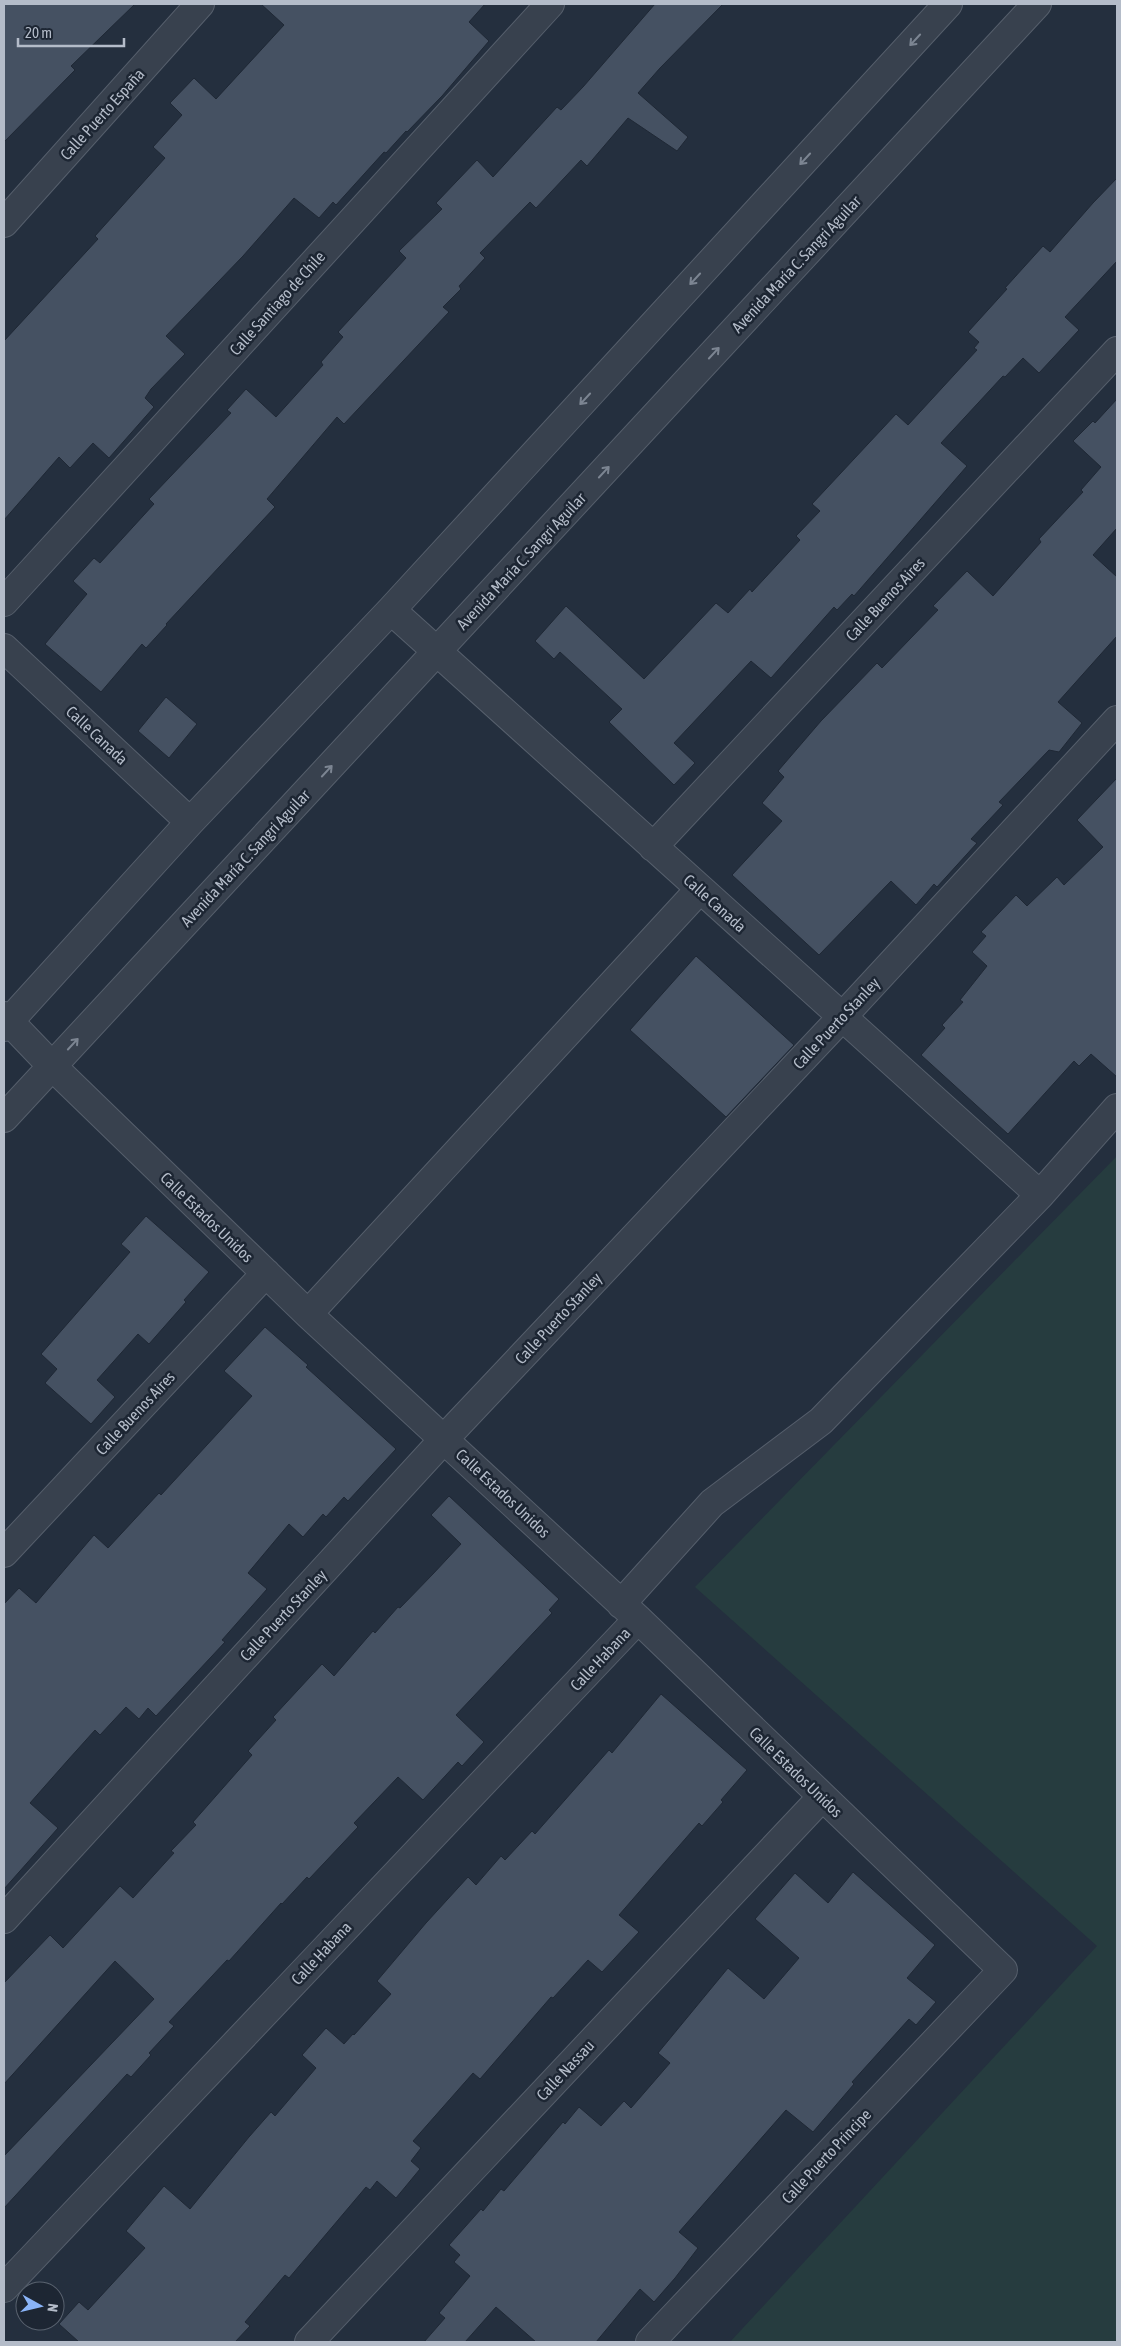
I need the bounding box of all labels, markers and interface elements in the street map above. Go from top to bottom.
scale bar [18,15,124,47]
text: 20 m [25,24,52,41]
one-way arrow [909,33,921,46]
street label: Calle Puerto España [56,65,148,164]
one-way arrow [799,153,811,166]
street label: Avenida María C. Sangri Aguilar [728,192,865,337]
street label: Calle Santiago de Chile [226,247,329,359]
one-way arrow [689,273,701,285]
one-way arrow [708,346,720,359]
one-way arrow [579,392,591,405]
one-way arrow [598,466,610,479]
street label: Avenida María C. Sangri Aguilar [453,489,590,634]
street label: Calle Buenos Aires [842,553,928,644]
street label: Calle Canada [63,702,131,768]
one-way arrow [320,765,332,778]
street label: Avenida María C. Sangri Aguilar [177,786,314,931]
street label: Calle Canada [680,870,750,936]
street label: Calle Puerto Stanley [789,973,884,1073]
one-way arrow [67,1037,79,1050]
street label: Calle Estados Unidos [157,1168,257,1266]
street label: Calle Puerto Stanley [511,1268,606,1368]
street label: Calle Buenos Aires [92,1367,178,1458]
street label: Calle Estados Unidos [452,1445,554,1541]
street label: Calle Puerto Stanley [236,1565,331,1665]
street label: Calle Habana [566,1624,634,1694]
street label: Calle Estados Unidos [746,1723,846,1821]
street label: Calle Habana [287,1918,355,1988]
street label: Calle Nassau [533,2036,597,2104]
street label: Calle Puerto Principe [778,2105,875,2208]
north arrow [15,2281,65,2331]
text: N [44,2303,61,2313]

